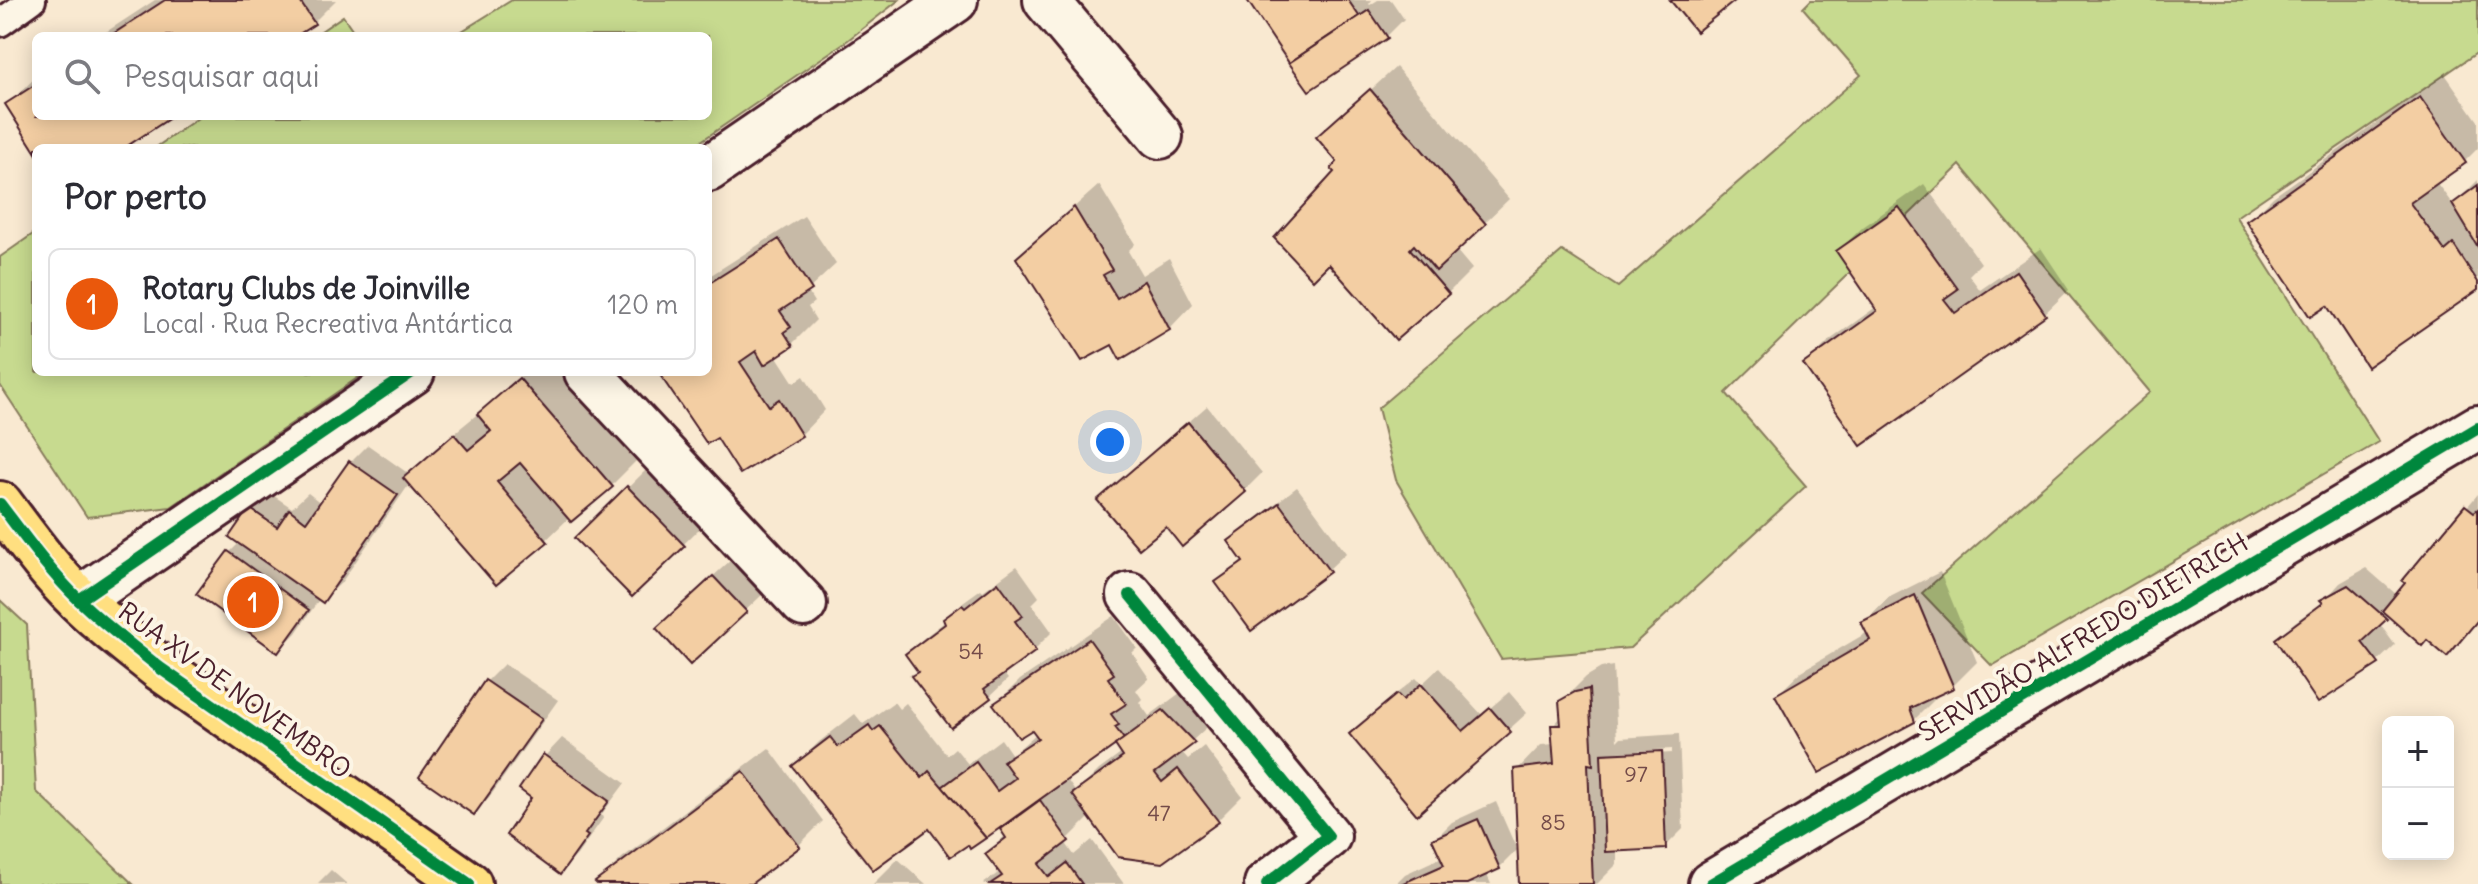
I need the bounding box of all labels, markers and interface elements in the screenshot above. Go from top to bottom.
search box [32,32,712,120]
icon: search [60,54,104,98]
text: Pesquisar aqui [124,57,320,95]
text: Por perto [64,175,207,218]
text: Rotary Clubs de Joinville [142,269,470,307]
text: 1 [87,288,97,321]
text: 120 m [607,288,678,321]
text: Local · Rua Recreativa Antártica [142,307,513,340]
your location [1090,422,1130,462]
street label: SERVIDÃO ALFREDO DIETRICH [1912,525,2254,749]
pin: 1 [227,572,279,632]
street label: RUA XV DE NOVEMBRO [112,594,358,786]
house number: 54 [958,637,984,665]
map controls [2382,716,2454,860]
button: + [2382,716,2454,788]
house number: 97 [1624,760,1648,788]
button: − [2382,788,2454,860]
house number: 47 [1147,799,1171,827]
house number: 85 [1540,808,1566,836]

